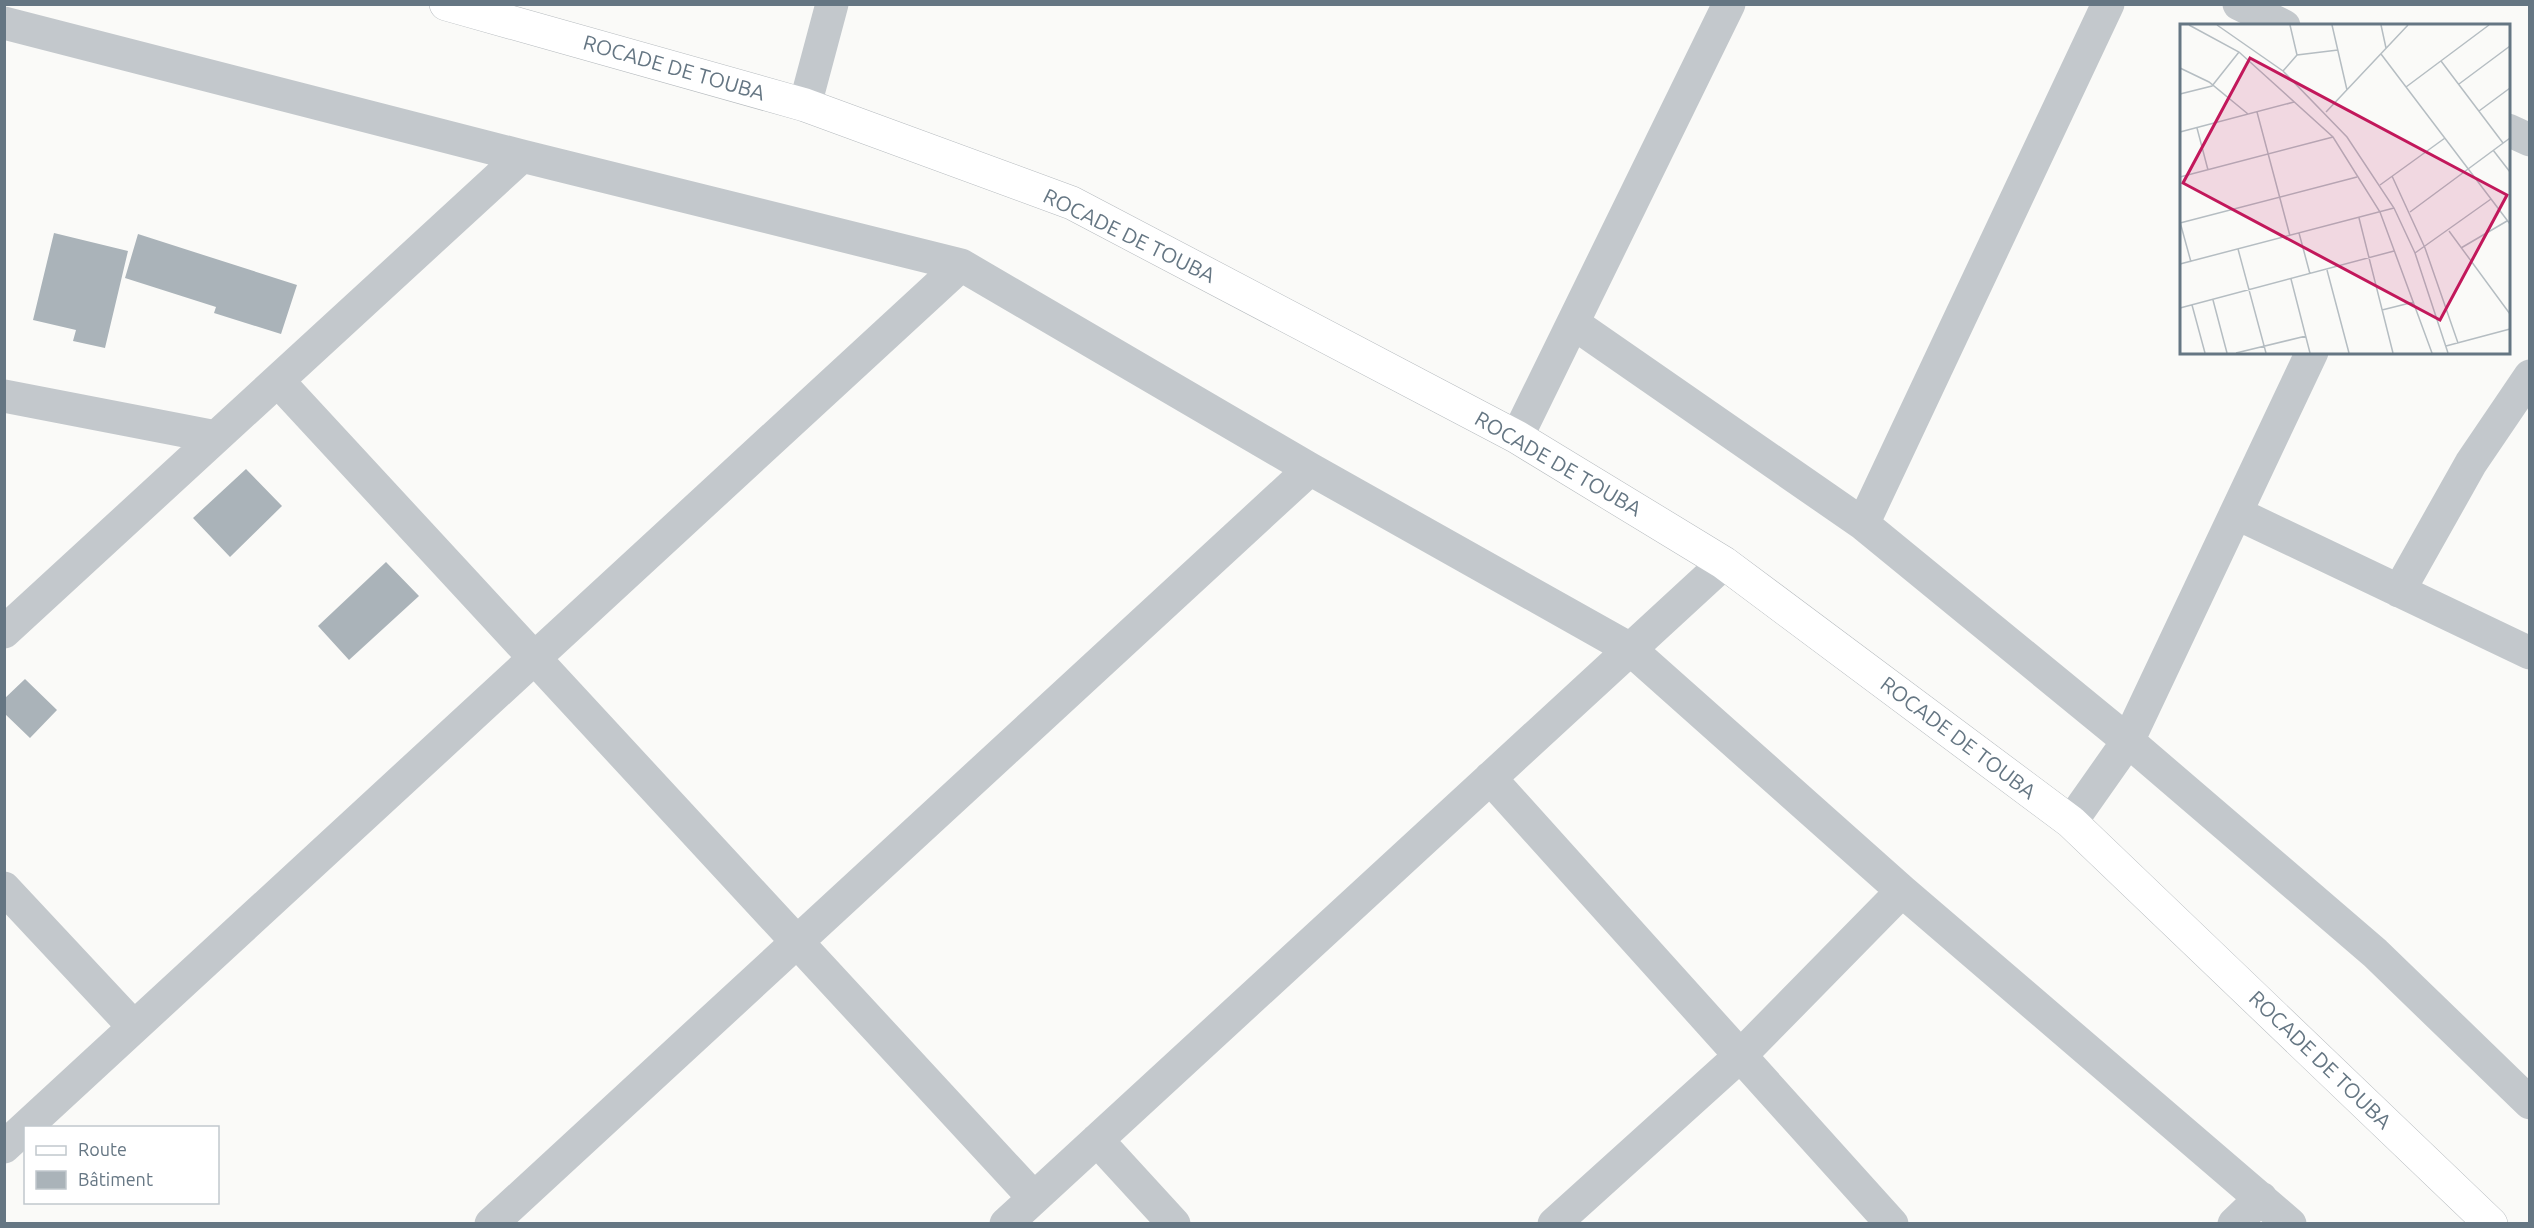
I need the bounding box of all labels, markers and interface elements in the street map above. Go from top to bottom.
inset map [2180,24,2510,354]
street label: ROCADE DE TOUBA [581,30,768,105]
street label: ROCADE DE TOUBA [1040,183,1220,287]
street label: ROCADE DE TOUBA [1471,406,1646,521]
street label: ROCADE DE TOUBA [1876,671,2041,804]
street label: ROCADE DE TOUBA [2245,985,2397,1133]
legend [24,1126,219,1204]
text: Route [78,1139,127,1159]
text: Bâtiment [78,1169,153,1189]

